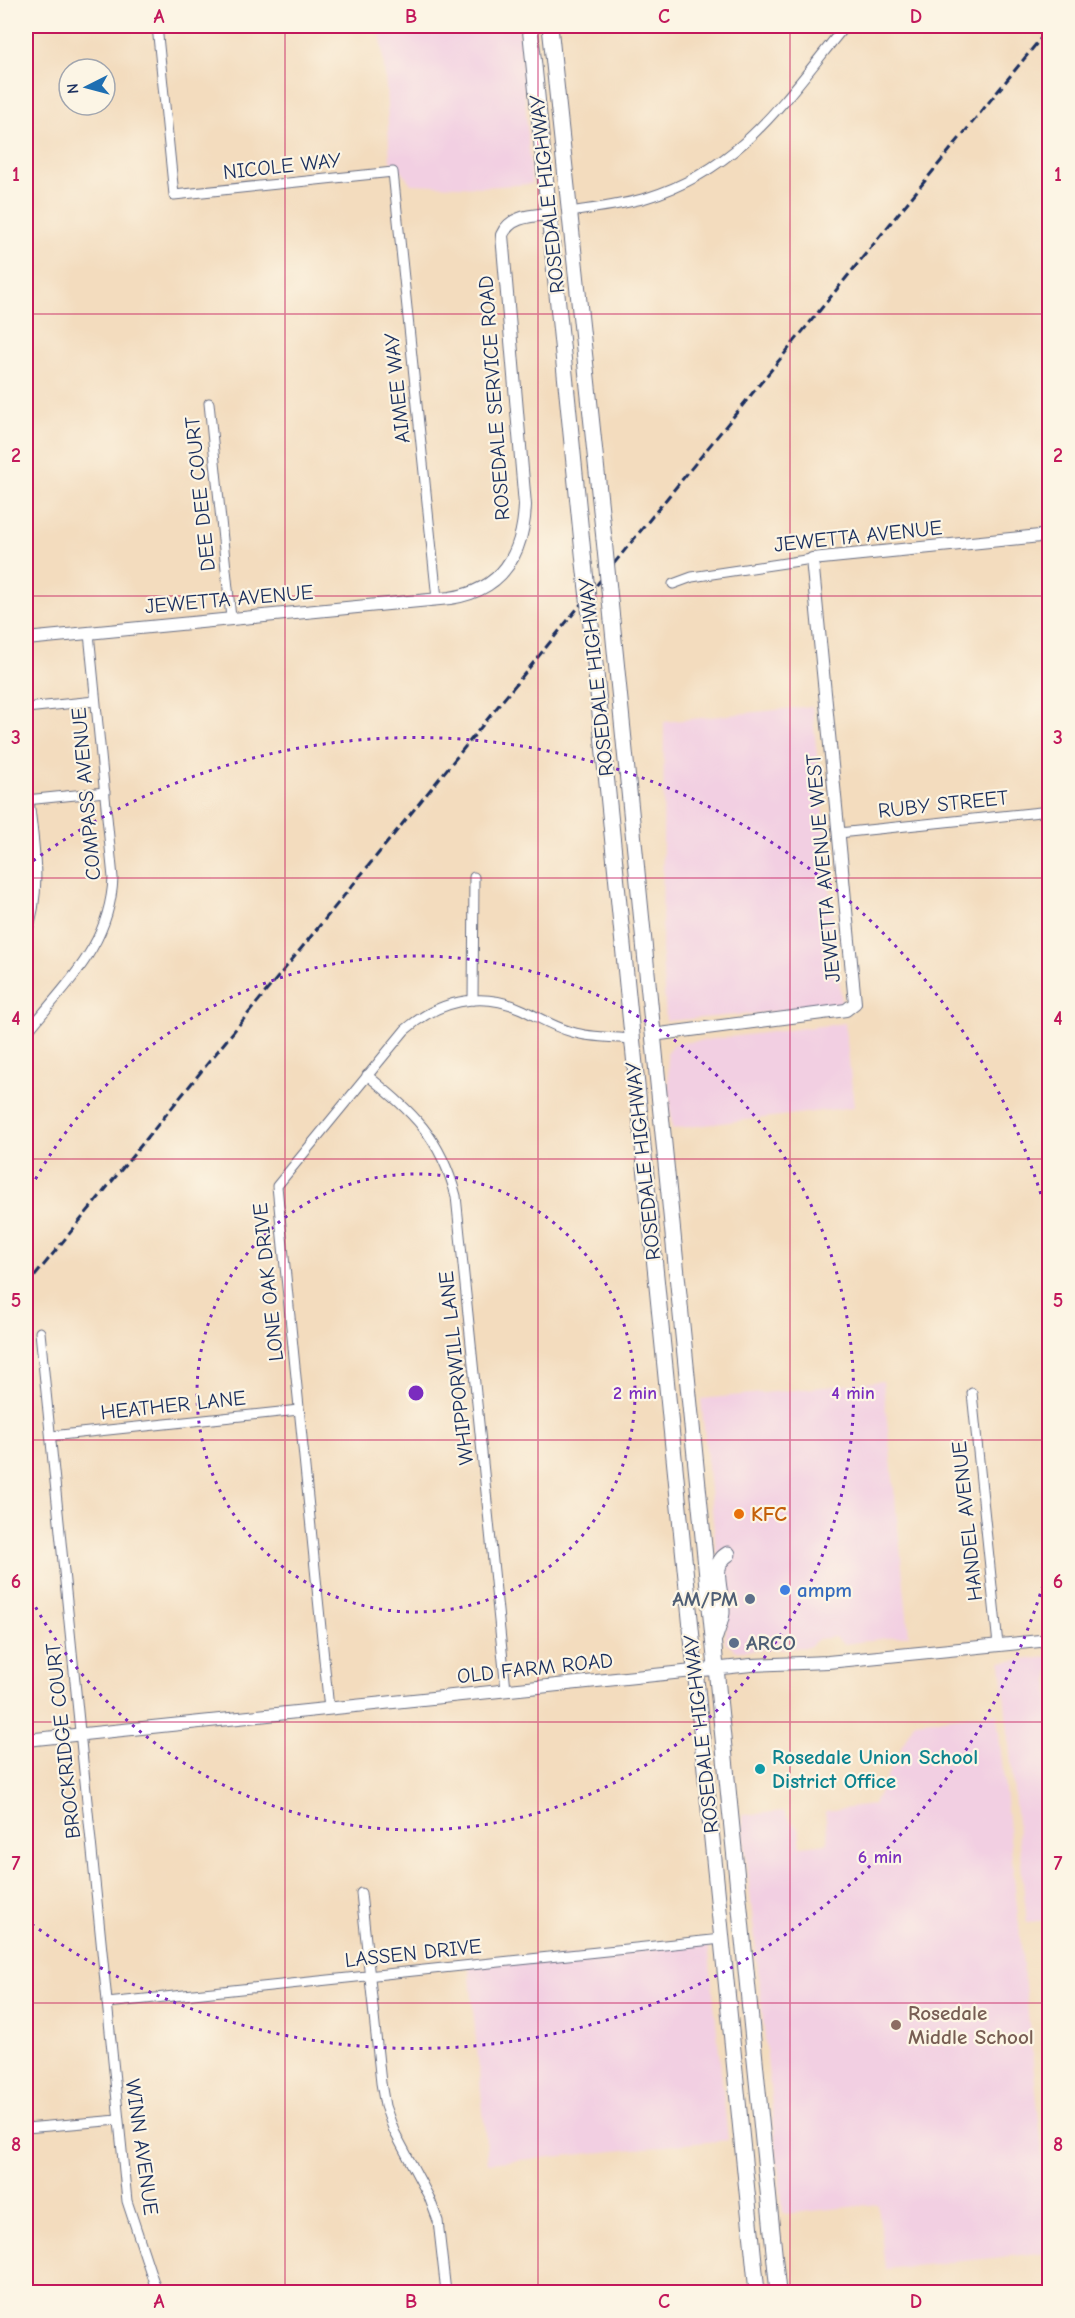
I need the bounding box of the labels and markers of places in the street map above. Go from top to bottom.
centre of rings [406,1383,426,1403]
place label: KFC [751,1502,787,1526]
marker: KFC [732,1507,746,1521]
place label: ampm [797,1578,852,1602]
marker: ampm [778,1583,792,1597]
place label: AM/PM [672,1587,738,1611]
marker: AM/PM [743,1592,757,1606]
place label: ARCO [746,1631,796,1655]
marker: ARCO [727,1636,741,1650]
place label: Rosedale Union School District Office [772,1745,978,1793]
marker: Rosedale Union School District Office [753,1762,767,1776]
place label: Rosedale Middle School [908,2001,1034,2049]
marker: Rosedale Middle School [889,2018,903,2032]

